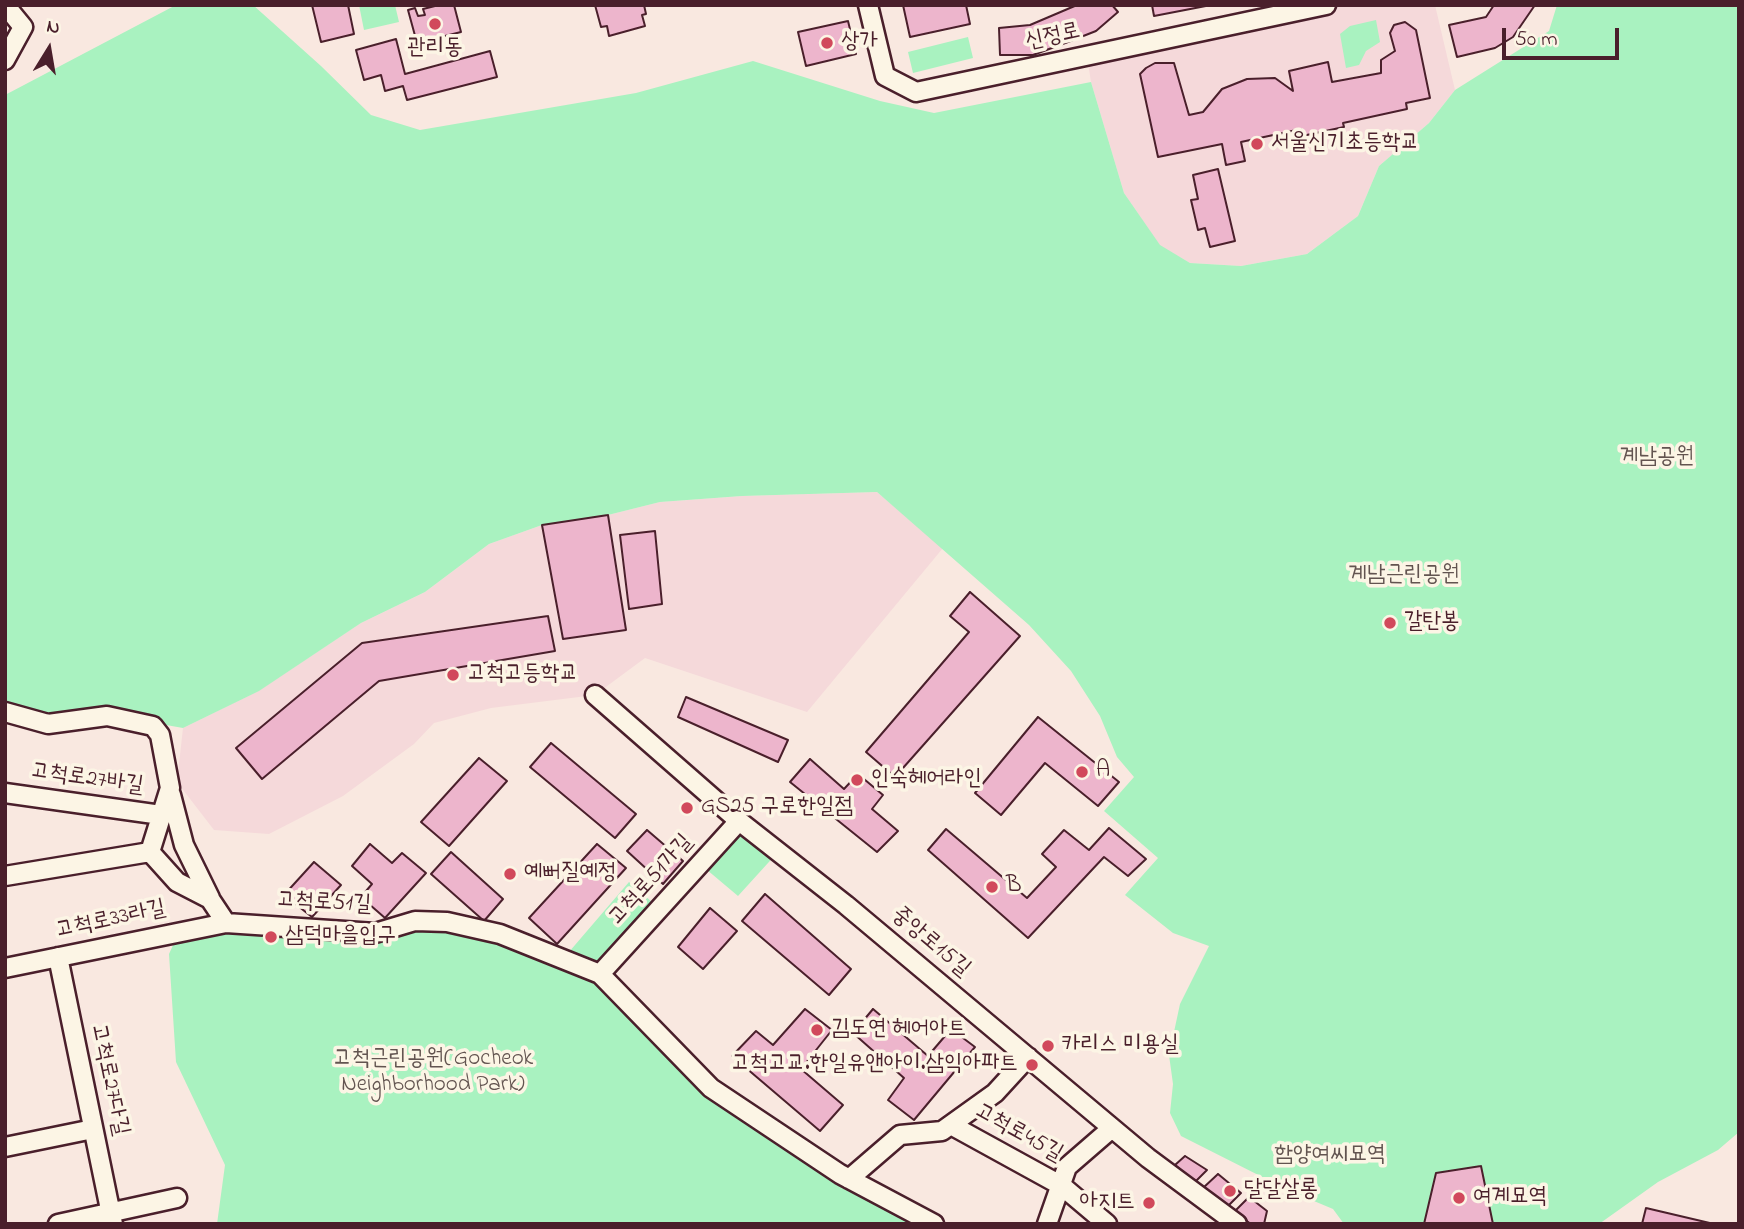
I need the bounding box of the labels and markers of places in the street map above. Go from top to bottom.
marker: 관리동 [427,16,443,32]
place label: 상가 [841,29,878,57]
place label: 관리동 [407,35,463,63]
marker: 상가 [819,35,835,51]
place label: 서울신기초등학교 [1271,130,1419,158]
marker: 서울신기초등학교 [1249,136,1265,152]
place label: 갈탄봉 [1404,609,1460,637]
marker: 갈탄봉 [1382,615,1398,631]
place label: 고척고등학교 [467,661,578,689]
marker: 고척고등학교 [445,667,461,683]
place label: A [1096,758,1110,786]
marker: A [1074,764,1090,780]
place label: 인숙헤어라인 [871,766,982,794]
marker: 인숙헤어라인 [849,772,865,788]
place label: GS25 구로한일점 [701,794,853,822]
marker: GS25 구로한일점 [679,800,695,816]
place label: 예뻐질예정 [524,860,617,888]
marker: 예뻐질예정 [502,866,518,882]
place label: B [1006,873,1021,901]
marker: B [984,879,1000,895]
place label: 삼덕마을입구 [285,923,396,951]
marker: 삼덕마을입구 [263,929,279,945]
place label: 김도연 헤어아트 [831,1016,966,1044]
marker: 김도연 헤어아트 [809,1022,825,1038]
place label: 카리스 미용실 [1062,1032,1179,1060]
marker: 카리스 미용실 [1040,1038,1056,1054]
place label: 고척고교.한일유앤아이.삼익아파트 [731,1051,1018,1079]
marker: 고척고교.한일유앤아이.삼익아파트 [1024,1057,1040,1073]
place label: 달달살롱 [1244,1177,1318,1205]
marker: 달달살롱 [1222,1183,1238,1199]
place label: 여계묘역 [1473,1184,1547,1212]
place label: 아지트 [1079,1189,1135,1217]
marker: 여계묘역 [1451,1190,1467,1206]
marker: 아지트 [1141,1195,1157,1211]

